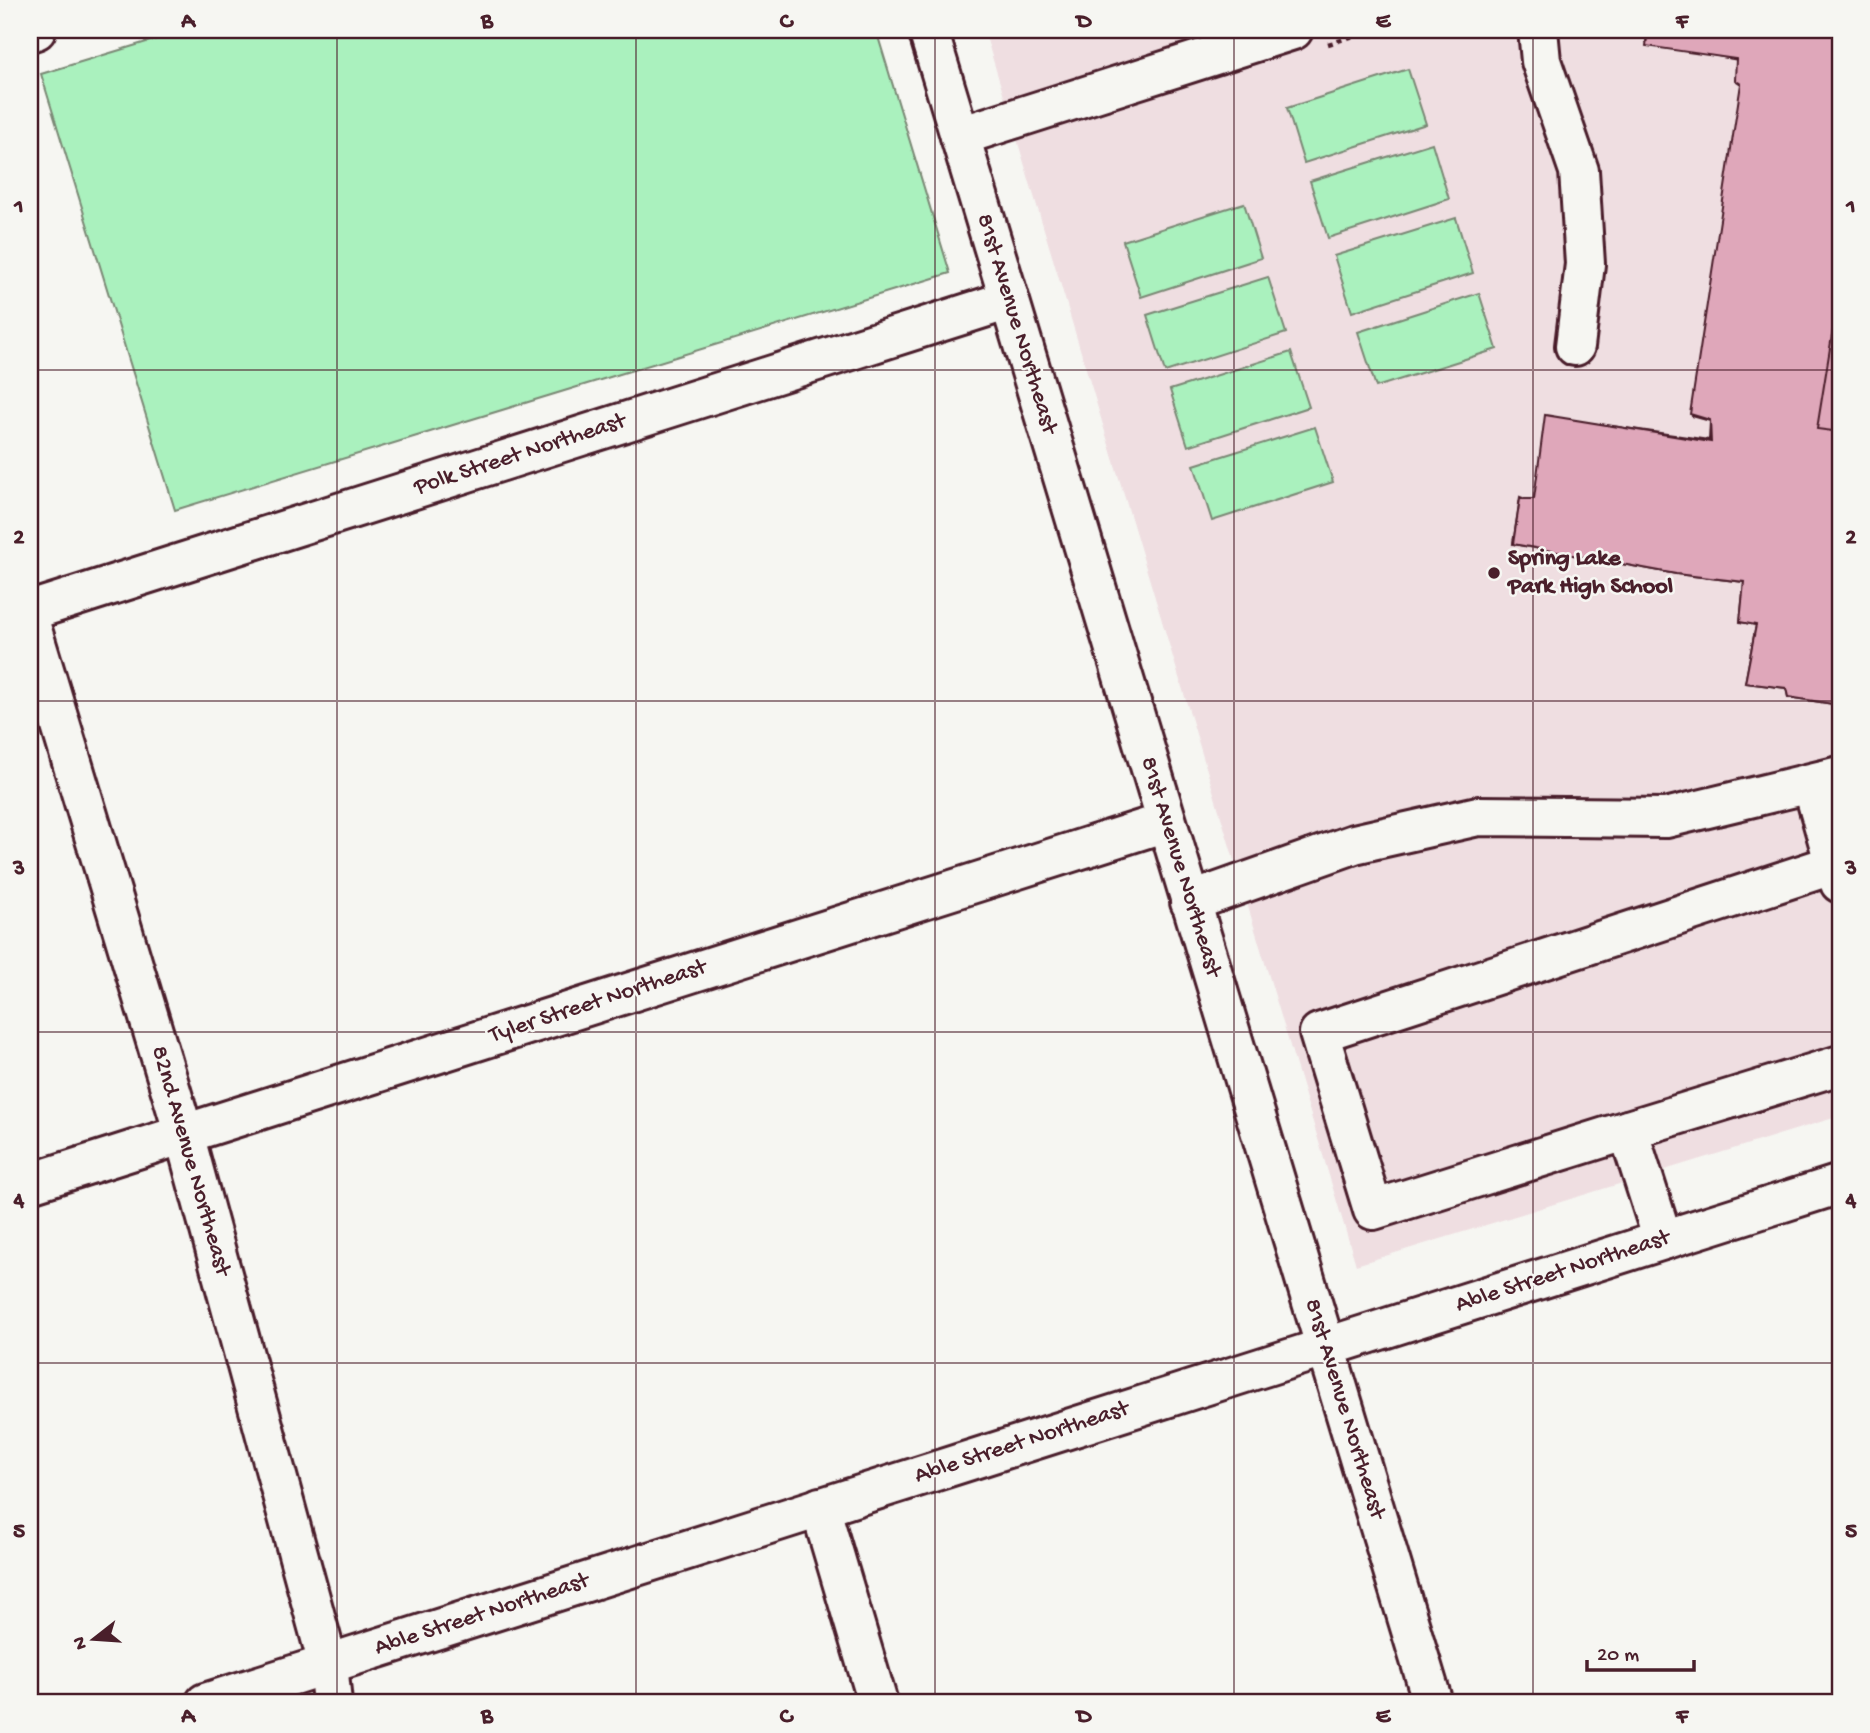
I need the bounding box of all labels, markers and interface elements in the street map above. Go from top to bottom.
text: A [180,9,196,36]
text: B [480,9,494,36]
text: C [780,9,795,36]
text: D [1075,9,1093,36]
text: E [1376,9,1392,36]
text: F [1675,9,1690,36]
text: 1 [13,194,24,221]
text: 1 [1845,194,1856,221]
street label: 81st Avenue Northeast [969,210,1064,440]
street label: Polk Street Northeast [410,406,632,503]
text: 2 [13,525,25,552]
text: 2 [1845,525,1857,552]
place label: Spring Lake Park High School [1506,545,1673,602]
marker: Spring Lake Park High School [1486,565,1502,581]
street label: 81st Avenue Northeast [1133,753,1228,983]
text: 3 [12,856,25,883]
text: 3 [1844,856,1857,883]
street label: Tyler Street Northeast [484,953,712,1051]
street label: 82nd Avenue Northeast [143,1043,237,1281]
text: 4 [13,1188,25,1215]
text: 4 [1845,1188,1857,1215]
street label: Able Street Northeast [1452,1223,1676,1320]
street label: 81st Avenue Northeast [1297,1295,1392,1525]
street label: Able Street Northeast [911,1394,1135,1491]
text: 5 [13,1519,25,1546]
text: 5 [1845,1519,1857,1546]
street label: Able Street Northeast [371,1566,595,1663]
north arrow [60,1604,130,1674]
scale bar [1587,1628,1693,1672]
text: N [68,1634,94,1652]
text: 20 m [1597,1644,1639,1669]
text: A [180,1704,196,1731]
text: B [480,1704,494,1731]
text: C [780,1704,795,1731]
text: D [1075,1704,1093,1731]
text: E [1376,1704,1392,1731]
text: F [1675,1704,1690,1731]

